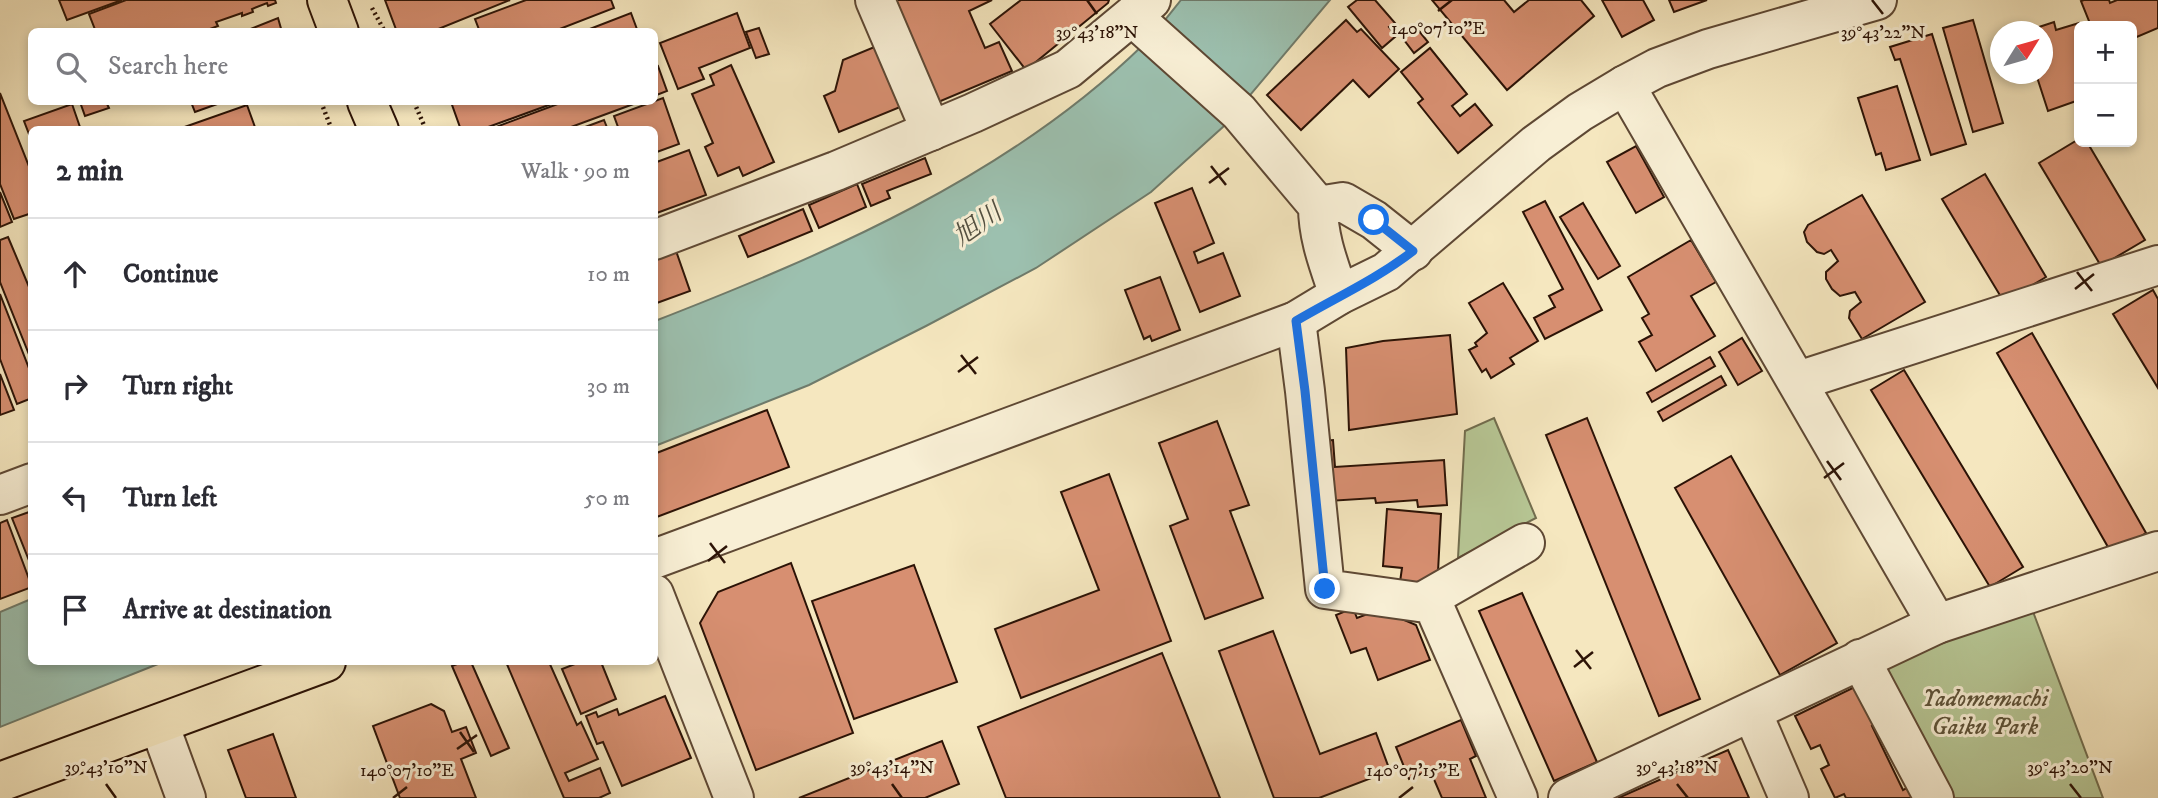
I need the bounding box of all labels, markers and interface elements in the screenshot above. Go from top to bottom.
text: 140°07'10"E [1391,18,1485,40]
north arrow [1990,21,2053,84]
map controls [2074,21,2137,147]
button: + [2074,21,2137,84]
text: 39°43'18"N [1056,22,1138,44]
text: 39°43'22"N [1841,22,1925,44]
search box [28,28,658,105]
icon: search [52,48,90,86]
text: Search here [108,50,228,83]
button: − [2074,84,2137,147]
text: 2 min [56,153,123,190]
text: Walk · 90 m [521,157,630,186]
water label: 旭川 [947,195,1011,254]
route start [1358,204,1389,235]
icon: ahead [56,255,94,293]
text: Continue [123,258,218,291]
text: 10 m [587,260,630,289]
icon: right [56,367,94,405]
text: Turn right [123,370,233,403]
text: 30 m [587,372,630,401]
icon: left [56,479,94,517]
text: Turn left [123,482,217,515]
text: 50 m [584,484,630,513]
route end [1309,573,1340,604]
icon: arrive [56,591,94,629]
text: Arrive at destination [123,594,332,627]
park label: Yadomemachi Gaiku Park [1922,684,2050,742]
text: 39°43'10"N [64,757,148,779]
text: 39°43'14"N [850,757,934,779]
text: 39°43'18"N [1636,757,1718,779]
text: 39°43'20"N [2027,757,2113,779]
text: 140°07'10"E [360,760,454,782]
text: 140°07'15"E [1366,760,1460,782]

